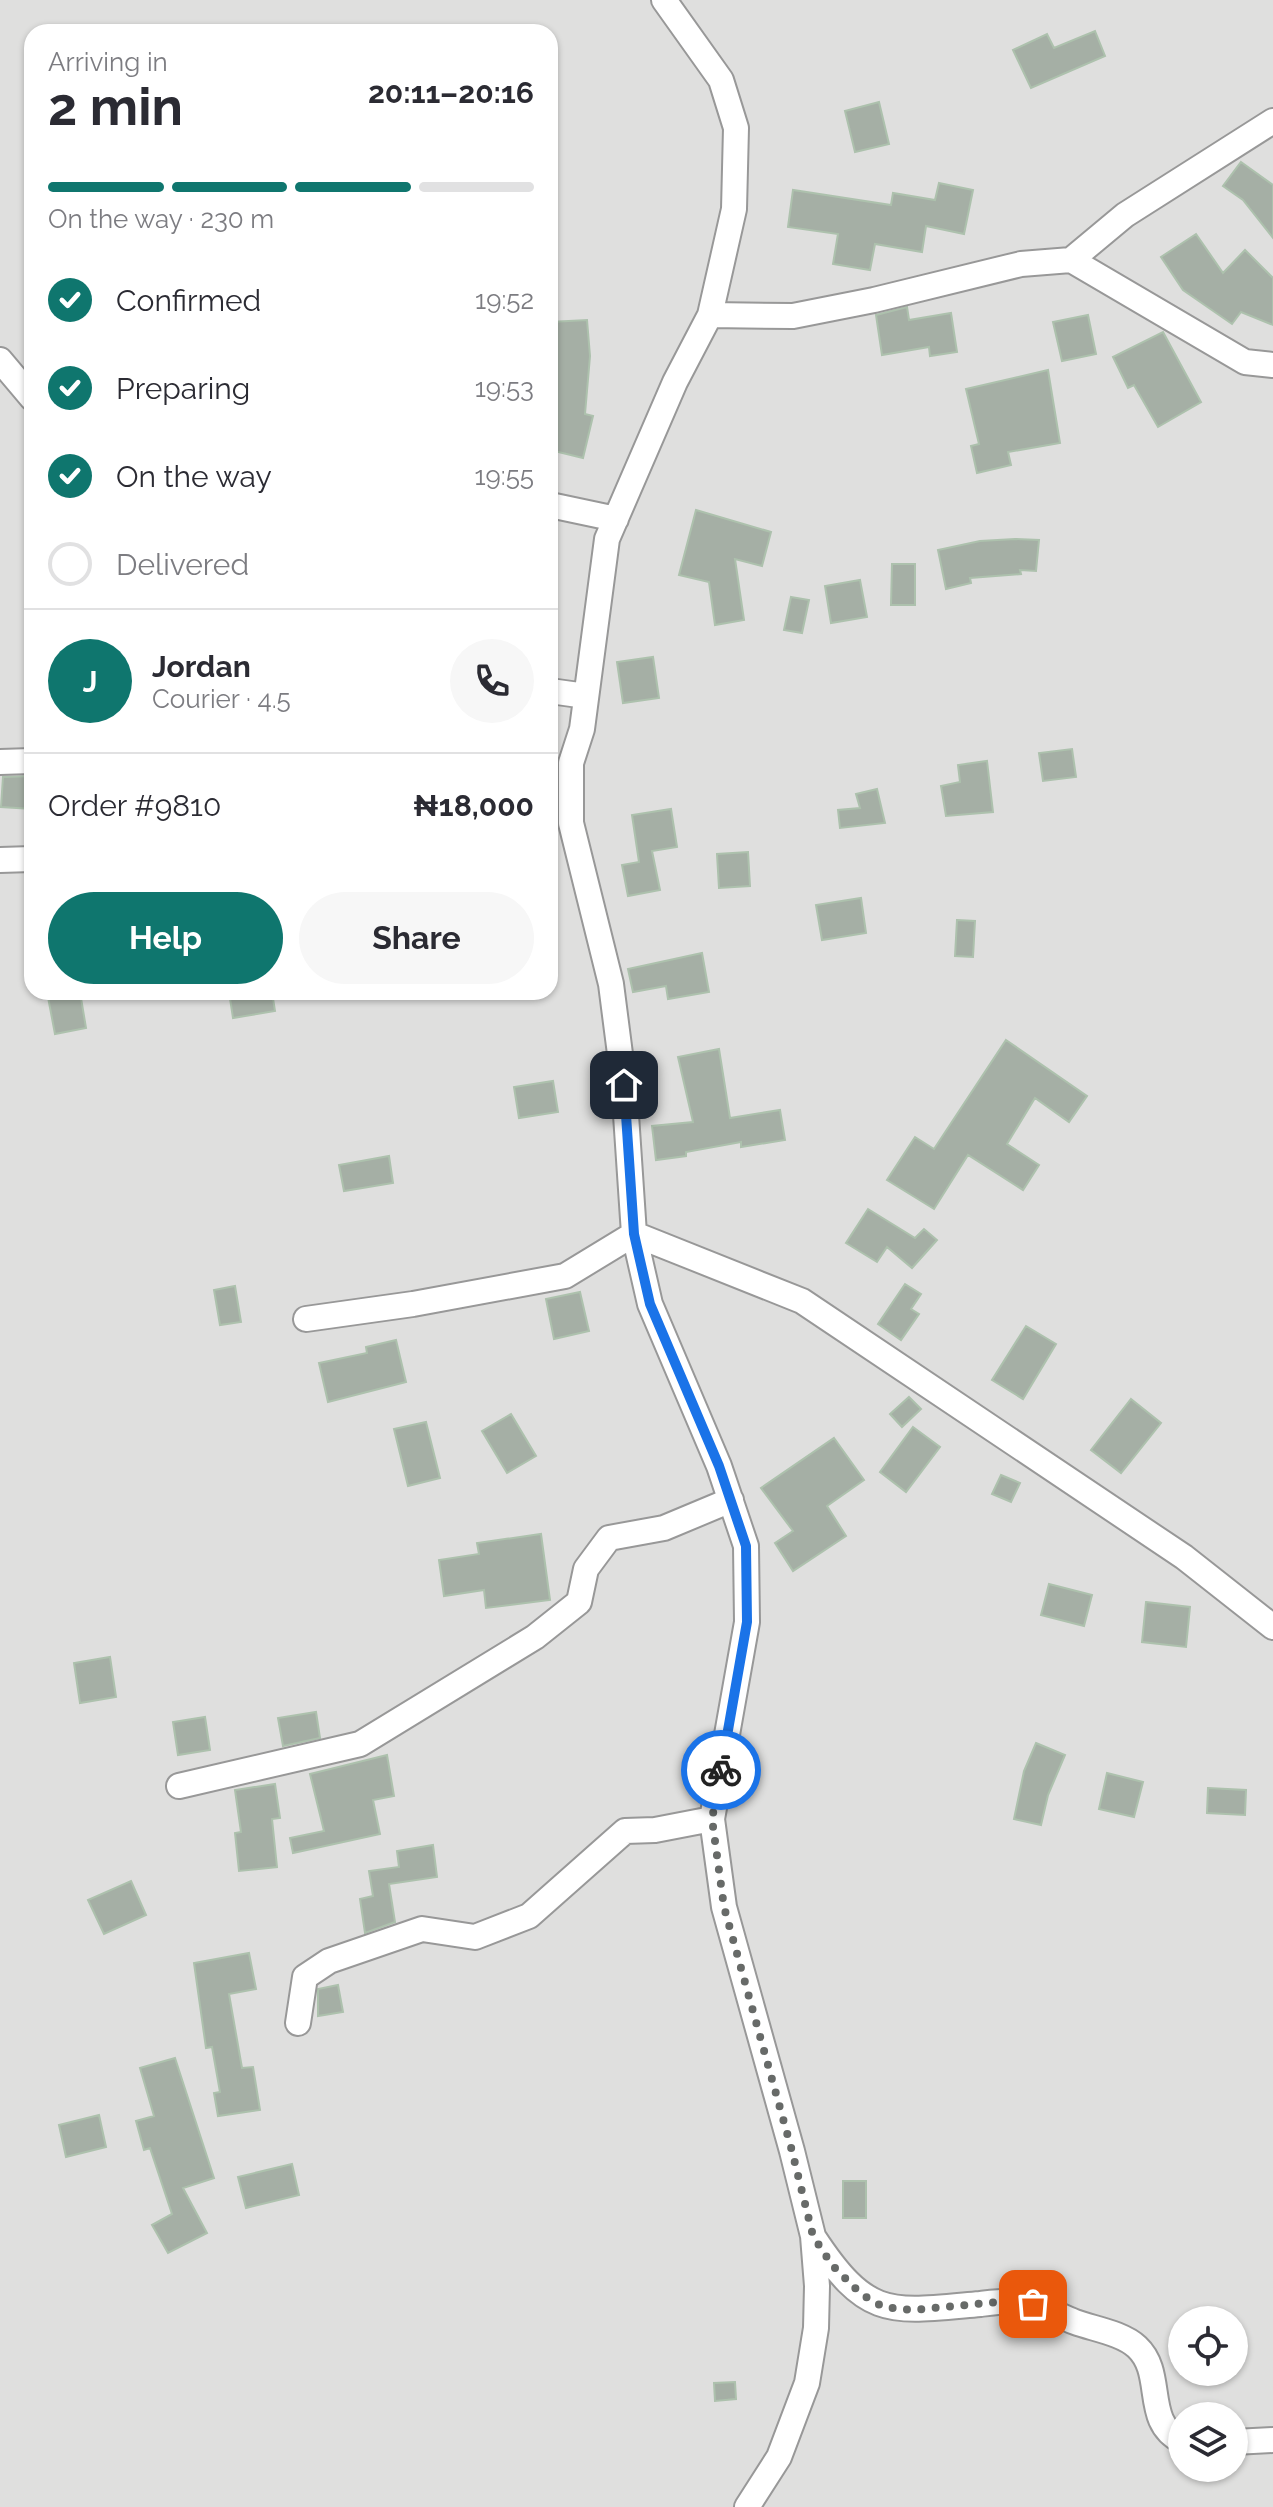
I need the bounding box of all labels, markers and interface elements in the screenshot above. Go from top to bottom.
text: Arriving in [48,47,168,77]
text: 20:11–20:16 [368,75,534,110]
text: 2 min [48,76,183,137]
text: On the way · 230 m [48,204,274,234]
icon: check [48,278,92,322]
text: Confirmed [116,283,261,318]
text: 19:52 [475,285,534,315]
icon: check [48,366,92,410]
text: Preparing [116,371,250,406]
text: 19:53 [475,373,534,403]
icon: check [48,454,92,498]
text: On the way [116,459,272,494]
text: 19:55 [474,461,534,491]
text: Delivered [116,547,249,582]
button: phone [450,639,534,723]
text: Jordan [152,649,251,684]
text: J [83,664,97,699]
text: Courier · 4.5 [152,684,291,714]
text: Order #9810 [48,788,221,823]
text: ₦18,000 [413,788,534,823]
button: Help [48,892,283,984]
button: Share [299,892,534,984]
pin [590,1051,658,1119]
icon: home [602,1063,646,1107]
courier [681,1730,761,1810]
icon: bike [699,1748,743,1792]
pin [999,2270,1067,2338]
icon: bag [1011,2282,1055,2326]
map controls [1168,2306,1248,2482]
button: locate [1168,2306,1248,2386]
button: layers [1168,2402,1248,2482]

